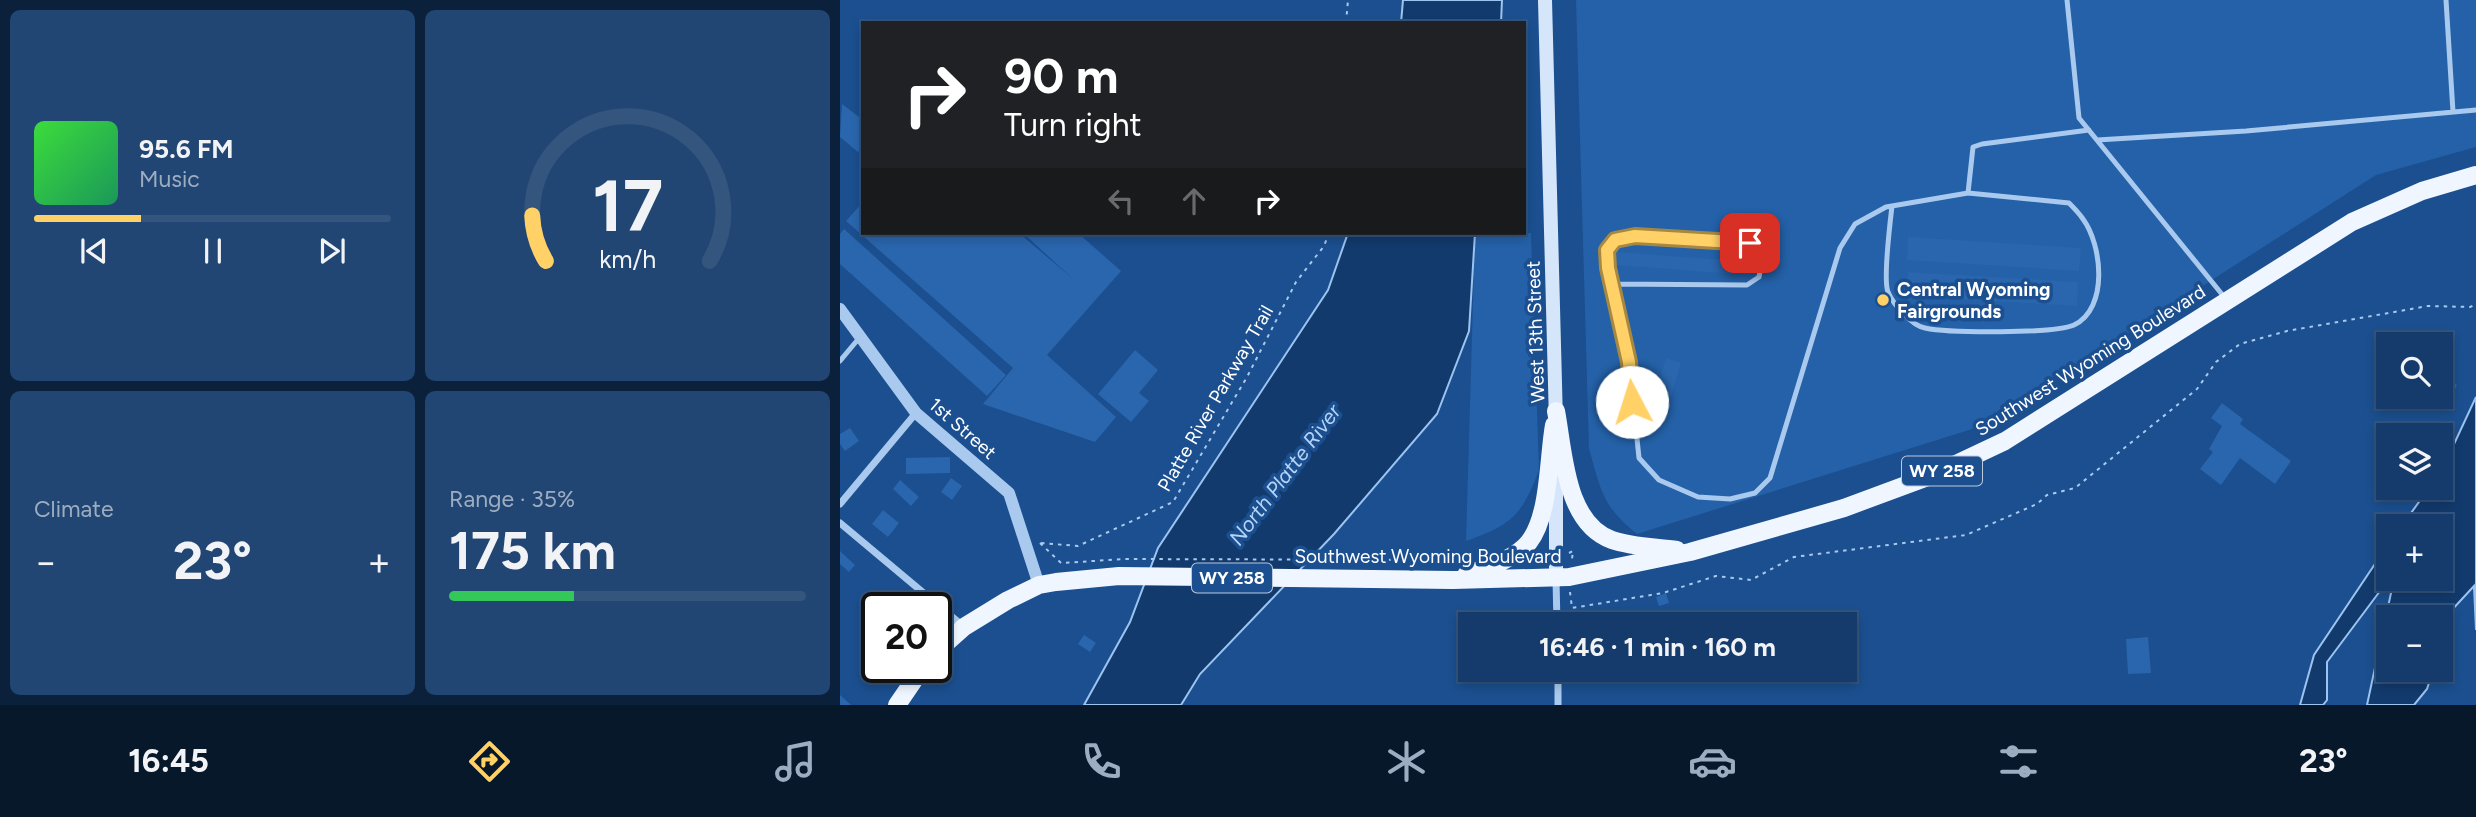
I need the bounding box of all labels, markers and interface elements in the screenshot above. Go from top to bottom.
text: 90 m [1004,46,1119,105]
icon: right [889,49,980,140]
text: Turn right [1004,106,1142,144]
text: 95.6 FM [139,133,234,165]
text: 17 [592,163,663,250]
text: Music [139,165,200,193]
icon: left [1102,182,1140,220]
icon: ahead [1175,182,1213,220]
icon: right [1248,182,1286,220]
pin [1720,213,1780,273]
icon: arrive [1731,224,1769,262]
icon: previous [75,232,113,270]
icon: pause [194,232,232,270]
icon: next [313,232,351,270]
text: km/h [599,244,656,274]
street label: West 13th Street [1522,260,1549,404]
place label: Central Wyoming Fairgrounds [1897,278,2050,323]
street label: Southwest Wyoming Boulevard [1971,280,2210,441]
marker: Central Wyoming Fairgrounds [1875,292,1891,308]
street label: Platte River Parkway Trail [1153,301,1278,495]
map controls [2376,332,2453,682]
button: search [2376,332,2453,409]
position arrow [1595,365,1669,439]
street label: 1st Street [924,393,1001,464]
water label: North Platte River [1223,399,1346,550]
button: layers [2376,423,2453,500]
road number: WY 258 [1902,457,1982,486]
text: Range · 35% [449,485,575,513]
text: Climate [34,495,113,523]
button: + [2376,514,2453,591]
text: 175 km [449,520,616,582]
text: 23° [173,530,252,592]
text: − [34,539,58,585]
text: + [367,539,391,585]
street label: Southwest Wyoming Boulevard [1294,545,1562,568]
road number: WY 258 [1192,564,1272,592]
speed limit sign: 20 [861,592,952,683]
button: − [2376,605,2453,682]
text: 16:46 · 1 min · 160 m [1539,631,1776,663]
icon: directions [465,737,514,786]
icon: music [771,737,820,786]
icon: phone [1077,737,1126,786]
icon: climate [1382,737,1431,786]
icon: car [1688,737,1737,786]
icon: filters [1994,737,2043,786]
text: 16:45 [128,742,209,780]
text: 23° [2299,742,2348,780]

